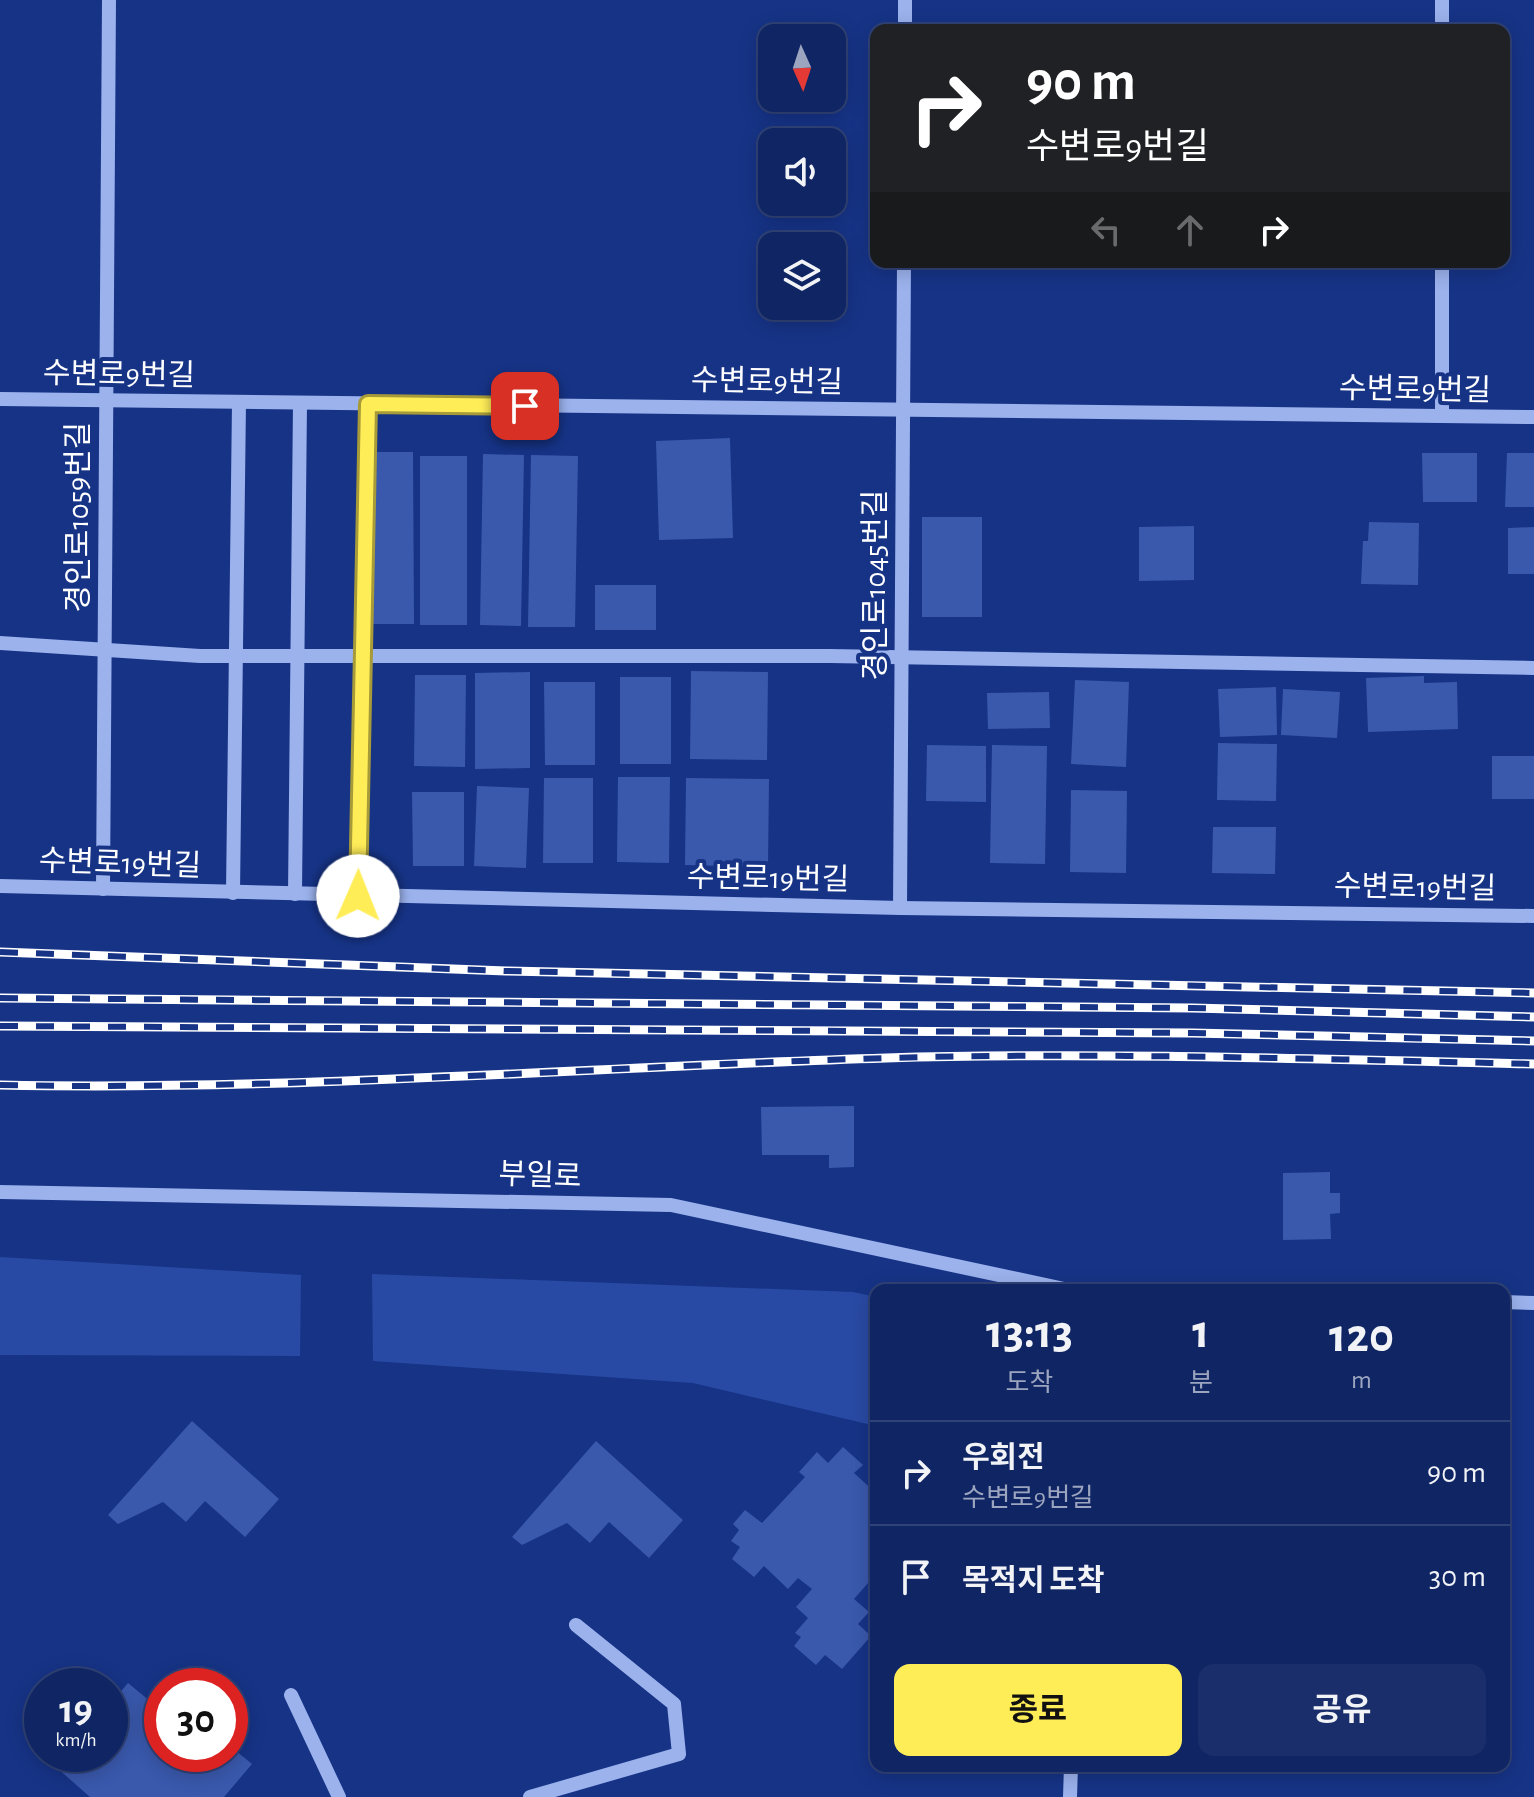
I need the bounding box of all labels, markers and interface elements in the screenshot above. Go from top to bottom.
north arrow [758,24,846,112]
map controls [758,24,846,320]
text: 90 m [1026,54,1136,110]
icon: right [894,56,998,160]
button: sound [758,128,846,216]
text: 수변로9번길 [1026,129,1209,165]
icon: left [1084,208,1128,252]
icon: ahead [1168,208,1212,252]
icon: right [1252,208,1296,252]
button: layers [758,232,846,320]
street label: 수변로9번길 [43,358,195,391]
street label: 수변로9번길 [691,365,843,398]
pin [491,372,559,440]
street label: 수변로9번길 [1339,373,1491,406]
icon: arrive [503,384,547,428]
street label: 경인로1059번길 [63,422,94,612]
street label: 경인로1045번길 [860,489,891,681]
street label: 수변로19번길 [38,845,202,882]
position arrow [316,854,400,938]
street label: 수변로19번길 [687,862,849,895]
street label: 수변로19번길 [1334,871,1496,904]
street label: 부일로 [498,1159,582,1192]
text: 13:13 [986,1309,1073,1357]
text: 1 [1192,1309,1210,1357]
text: 120 [1329,1313,1394,1361]
text: m [1351,1367,1372,1393]
text: 도착 [1006,1370,1053,1396]
text: 분 [1189,1370,1213,1396]
text: 우회전 [962,1443,1045,1473]
icon: right [894,1451,938,1495]
text: 90 m [1427,1458,1486,1488]
text: 수변로9번길 [962,1485,1094,1511]
icon: arrive [894,1555,938,1599]
text: 30 m [1429,1562,1486,1592]
text: 목적지 도착 [962,1566,1105,1596]
button: 종료 [894,1664,1182,1756]
button: 공유 [1198,1664,1486,1756]
speed limit sign: 30 [144,1668,248,1772]
text: 19 [59,1690,93,1730]
text: km/h [55,1730,97,1750]

